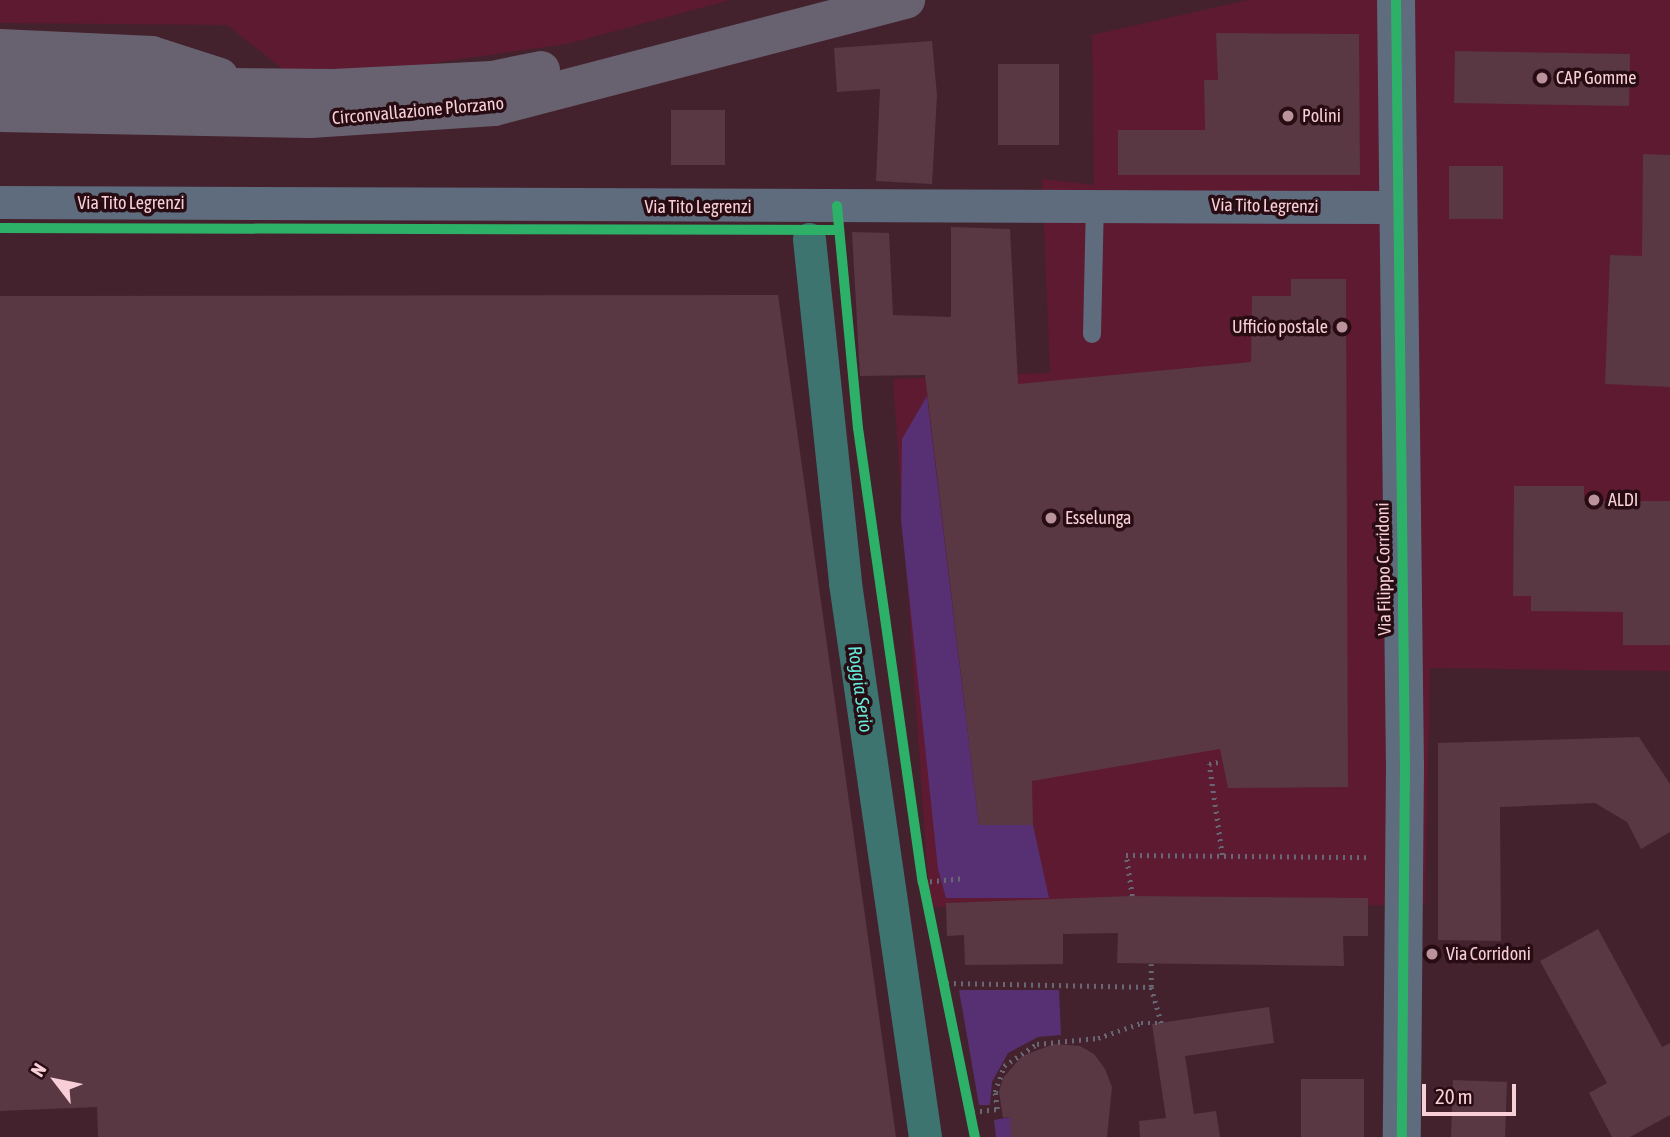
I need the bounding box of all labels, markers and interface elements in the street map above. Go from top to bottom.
place label: CAP Gomme [1556,67,1636,89]
marker: CAP Gomme [1534,70,1550,86]
street label: Circonvallazione Plorzano [331,93,505,129]
place label: Polini [1302,105,1341,127]
marker: Polini [1280,108,1296,124]
street label: Via Tito Legrenzi [77,192,185,214]
street label: Via Tito Legrenzi [1211,194,1319,218]
street label: Via Tito Legrenzi [644,196,752,218]
place label: Ufficio postale [1232,316,1328,338]
marker: Ufficio postale [1334,319,1350,335]
place label: ALDI [1608,489,1638,511]
marker: ALDI [1586,492,1602,508]
street label: Via Filippo Corridoni [1372,502,1396,636]
place label: Esselunga [1065,507,1131,529]
marker: Esselunga [1043,510,1059,526]
water label: Roggia Serio [843,644,877,734]
place label: Via Corridoni [1446,943,1531,965]
marker: Via Corridoni [1424,946,1440,962]
north arrow [21,1046,91,1116]
text: N [26,1059,50,1080]
scale bar [1425,1070,1520,1114]
text: 20 m [1435,1084,1473,1108]

